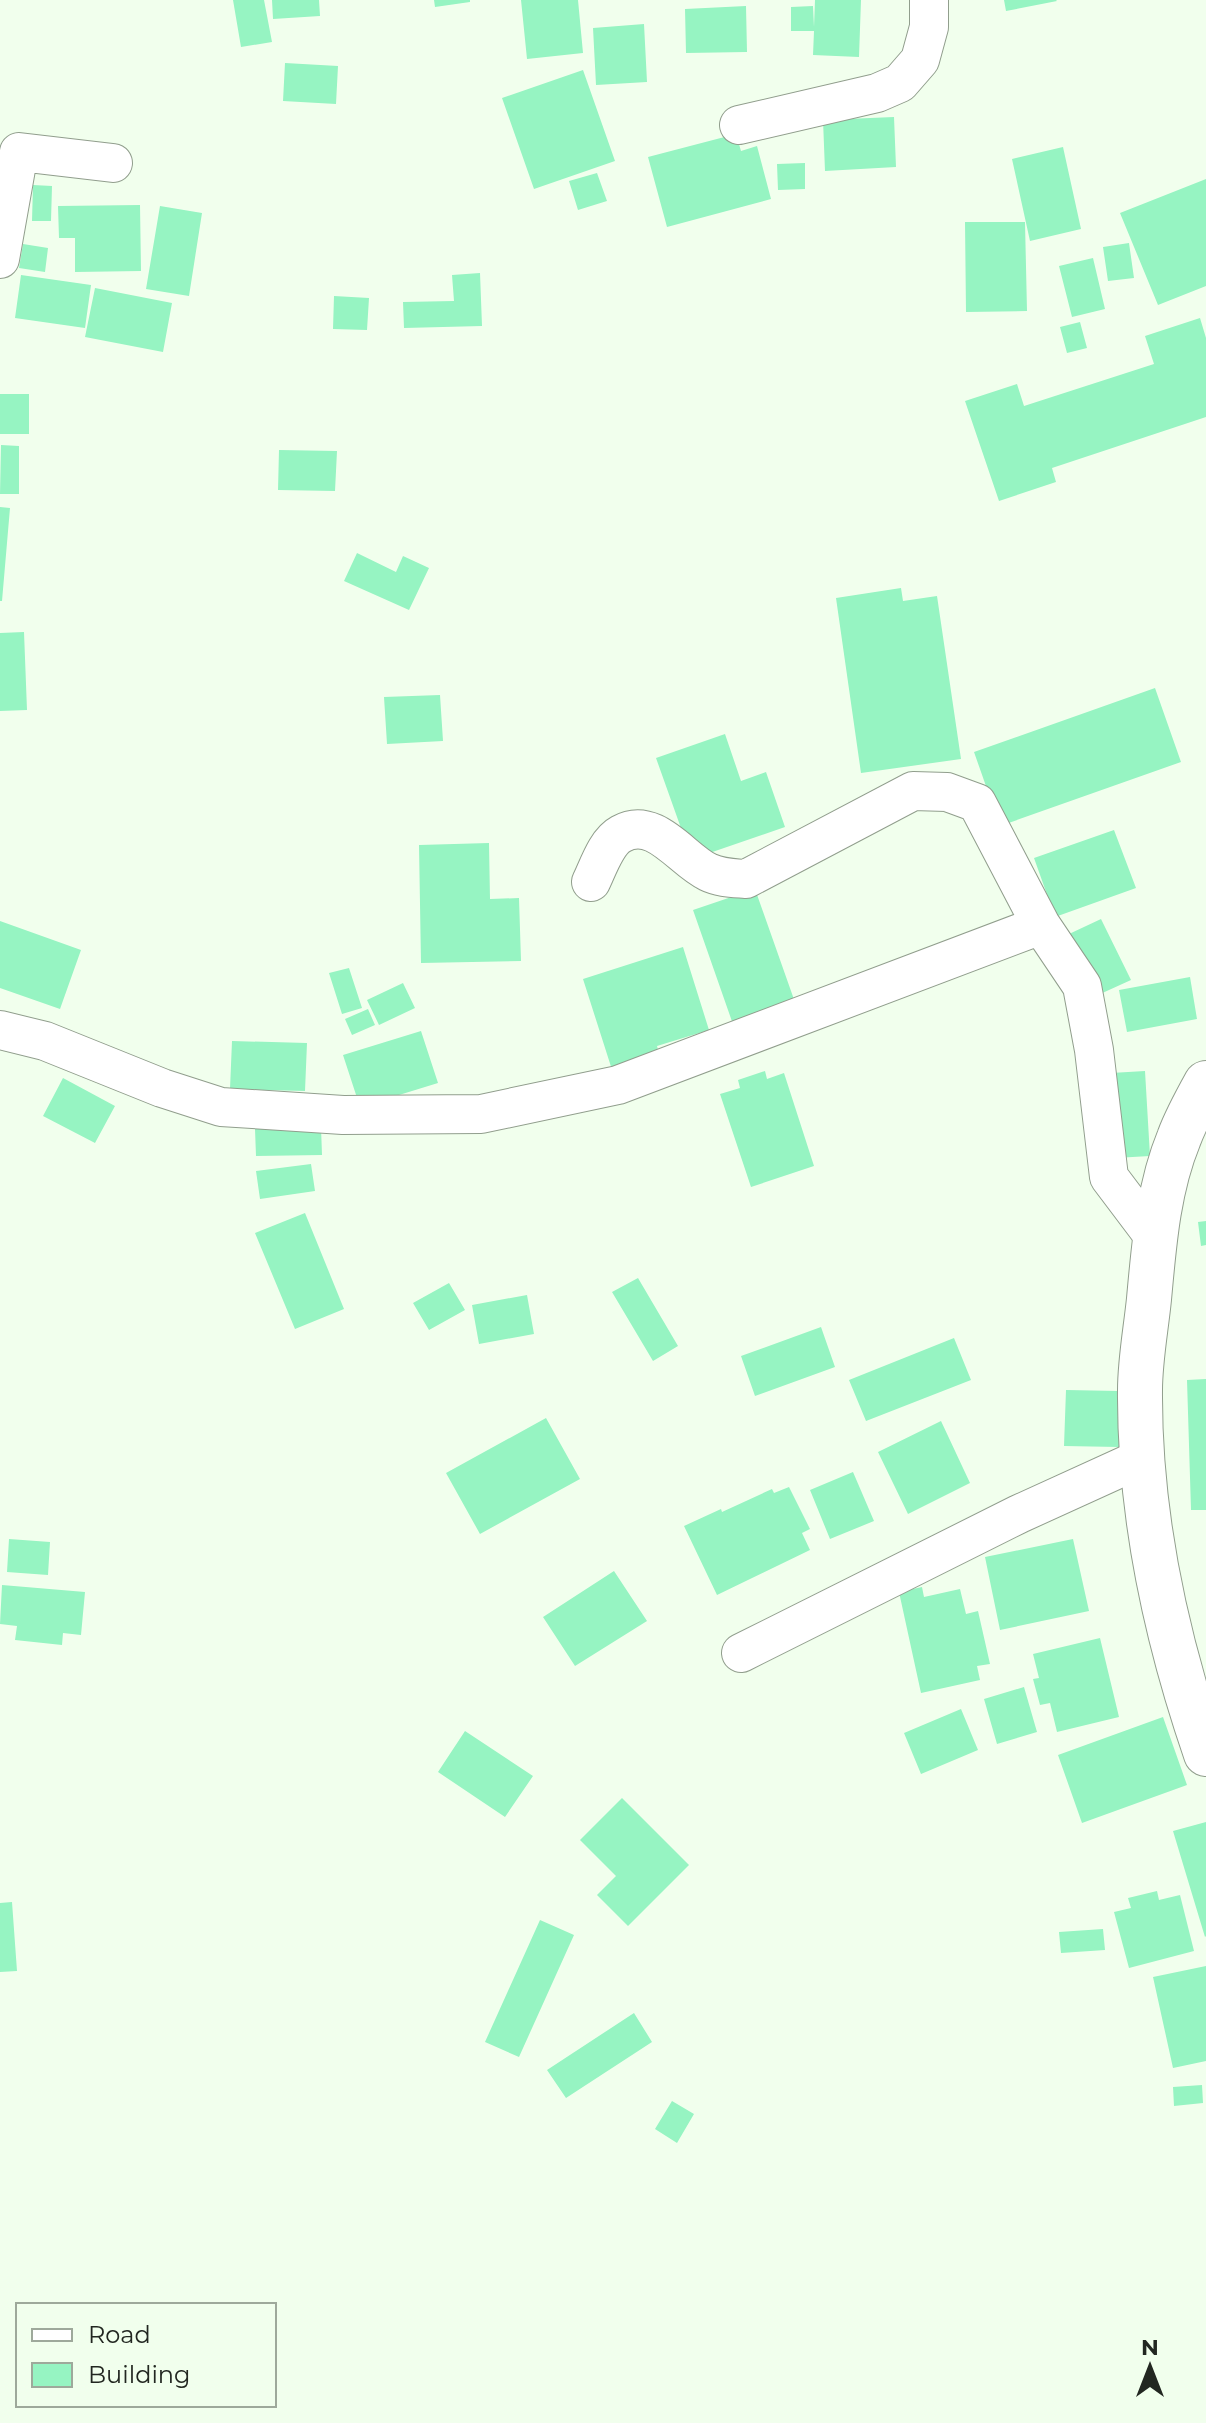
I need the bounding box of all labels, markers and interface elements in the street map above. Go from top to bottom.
legend [16,2303,276,2407]
text: Road [88,2320,151,2349]
north arrow [1110,2327,1190,2407]
text: N [1141,2334,1159,2361]
text: Building [88,2360,191,2389]

